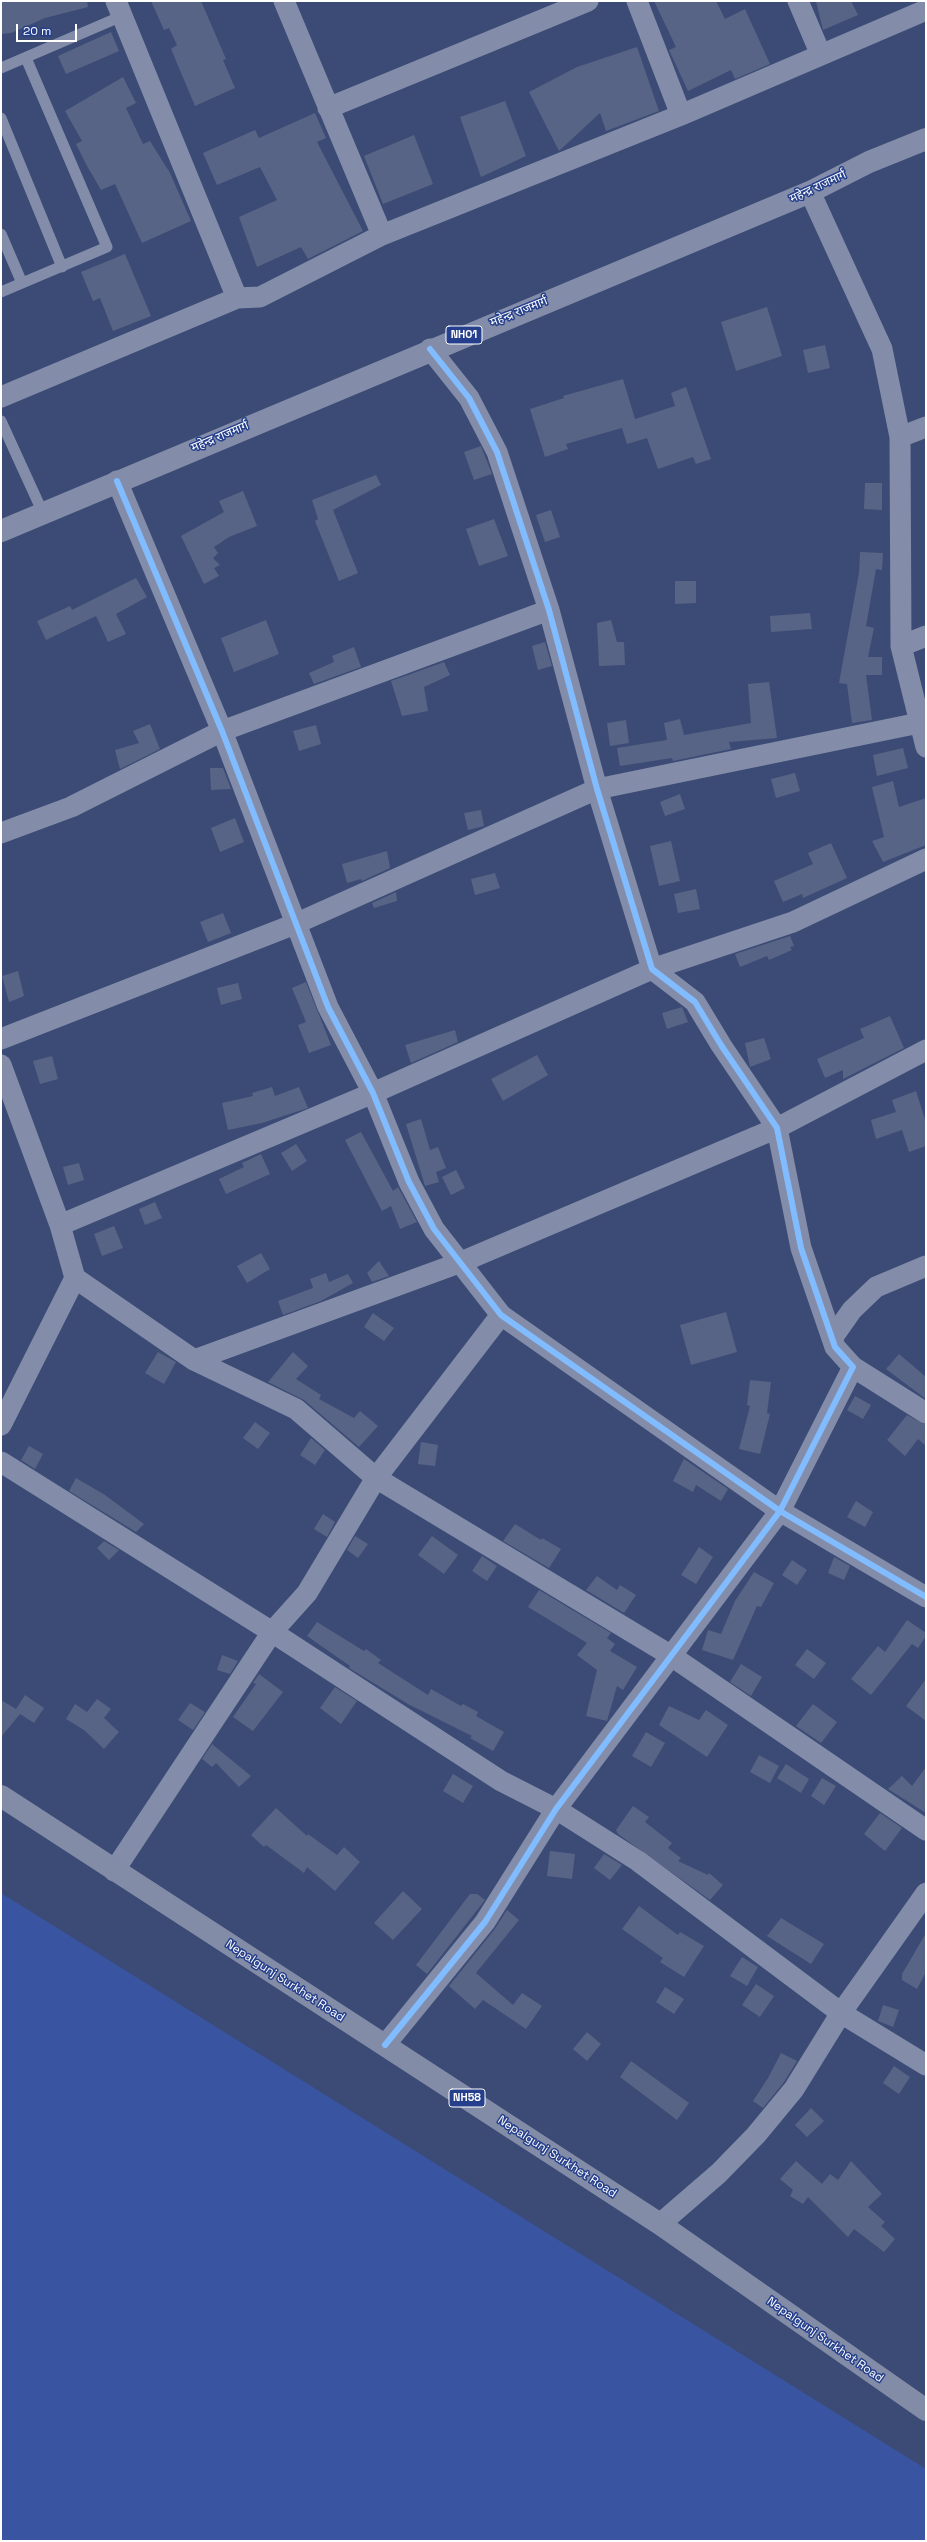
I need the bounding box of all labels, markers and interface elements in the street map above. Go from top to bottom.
scale bar [18,16,79,42]
text: 20 m [23,23,51,39]
street label: महेन्द्र राजमार्ग [787,168,849,206]
street label: महेन्द्र राजमार्ग [488,294,550,330]
road number: NH01 [446,326,482,344]
street label: महेन्द्र राजमार्ग [189,419,251,455]
street label: Nepalgunj Surkhet Road [223,1937,347,2025]
road number: NH58 [449,2089,485,2107]
street label: Nepalgunj Surkhet Road [495,2113,619,2201]
street label: Nepalgunj Surkhet Road [764,2294,886,2386]

